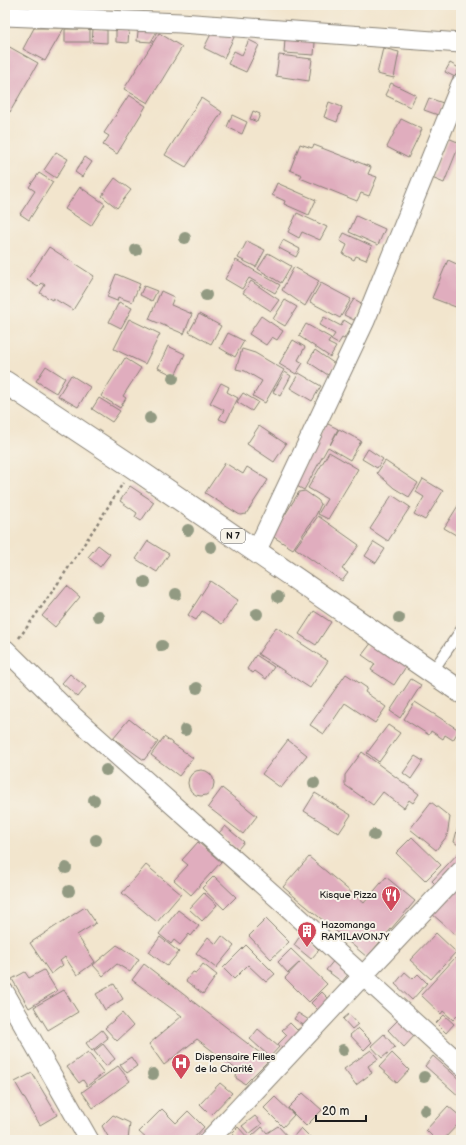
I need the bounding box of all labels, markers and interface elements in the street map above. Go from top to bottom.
road number: N 7 [221,529,245,543]
restaurant icon: Kisque Pizza [380,884,402,912]
place label: Kisque Pizza [319,889,377,901]
place label: Hazomanga RAMILAVONJY [321,919,389,943]
building icon: Hazomanga RAMILAVONJY [296,920,318,948]
place label: Dispensaire Filles de la Charité [195,1051,276,1075]
hospital icon: Dispensaire Filles de la Charité [170,1052,192,1080]
scale bar [316,1097,366,1123]
text: 20 m [322,1104,349,1119]

